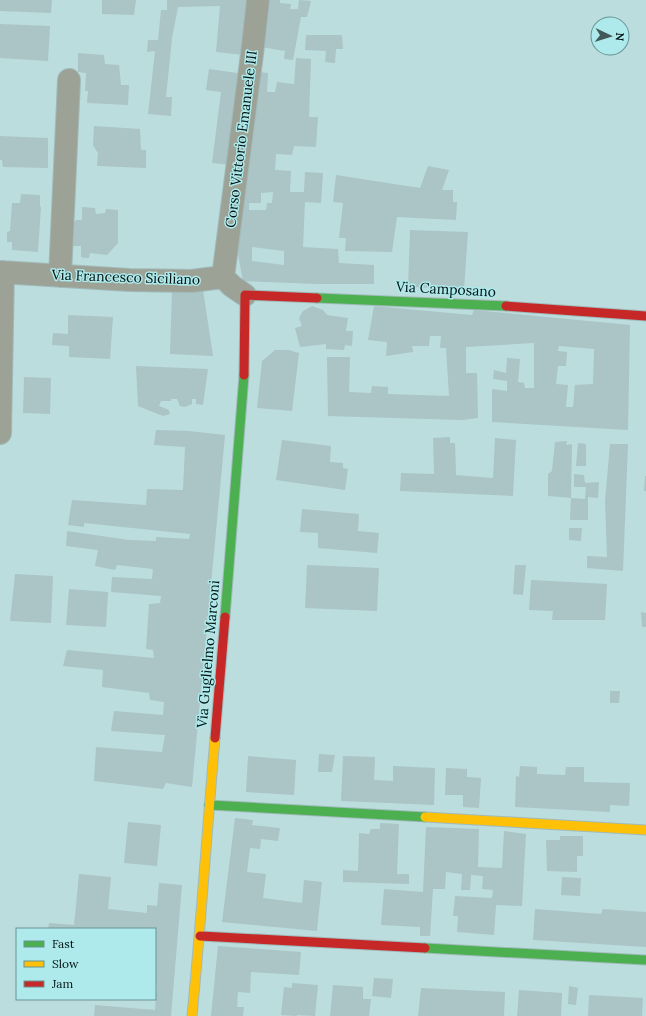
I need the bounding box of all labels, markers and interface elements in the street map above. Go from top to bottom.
north arrow [590,16,630,56]
text: N [613,32,627,42]
street label: Corso Vittorio Emanuele III [221,49,261,229]
street label: Via Francesco Siciliano [50,265,201,289]
street label: Via Camposano [394,277,497,301]
street label: Via Guglielmo Marconi [192,579,223,730]
legend [16,928,156,1000]
text: Fast [52,936,75,951]
text: Slow [52,956,79,971]
text: Jam [51,976,73,991]

